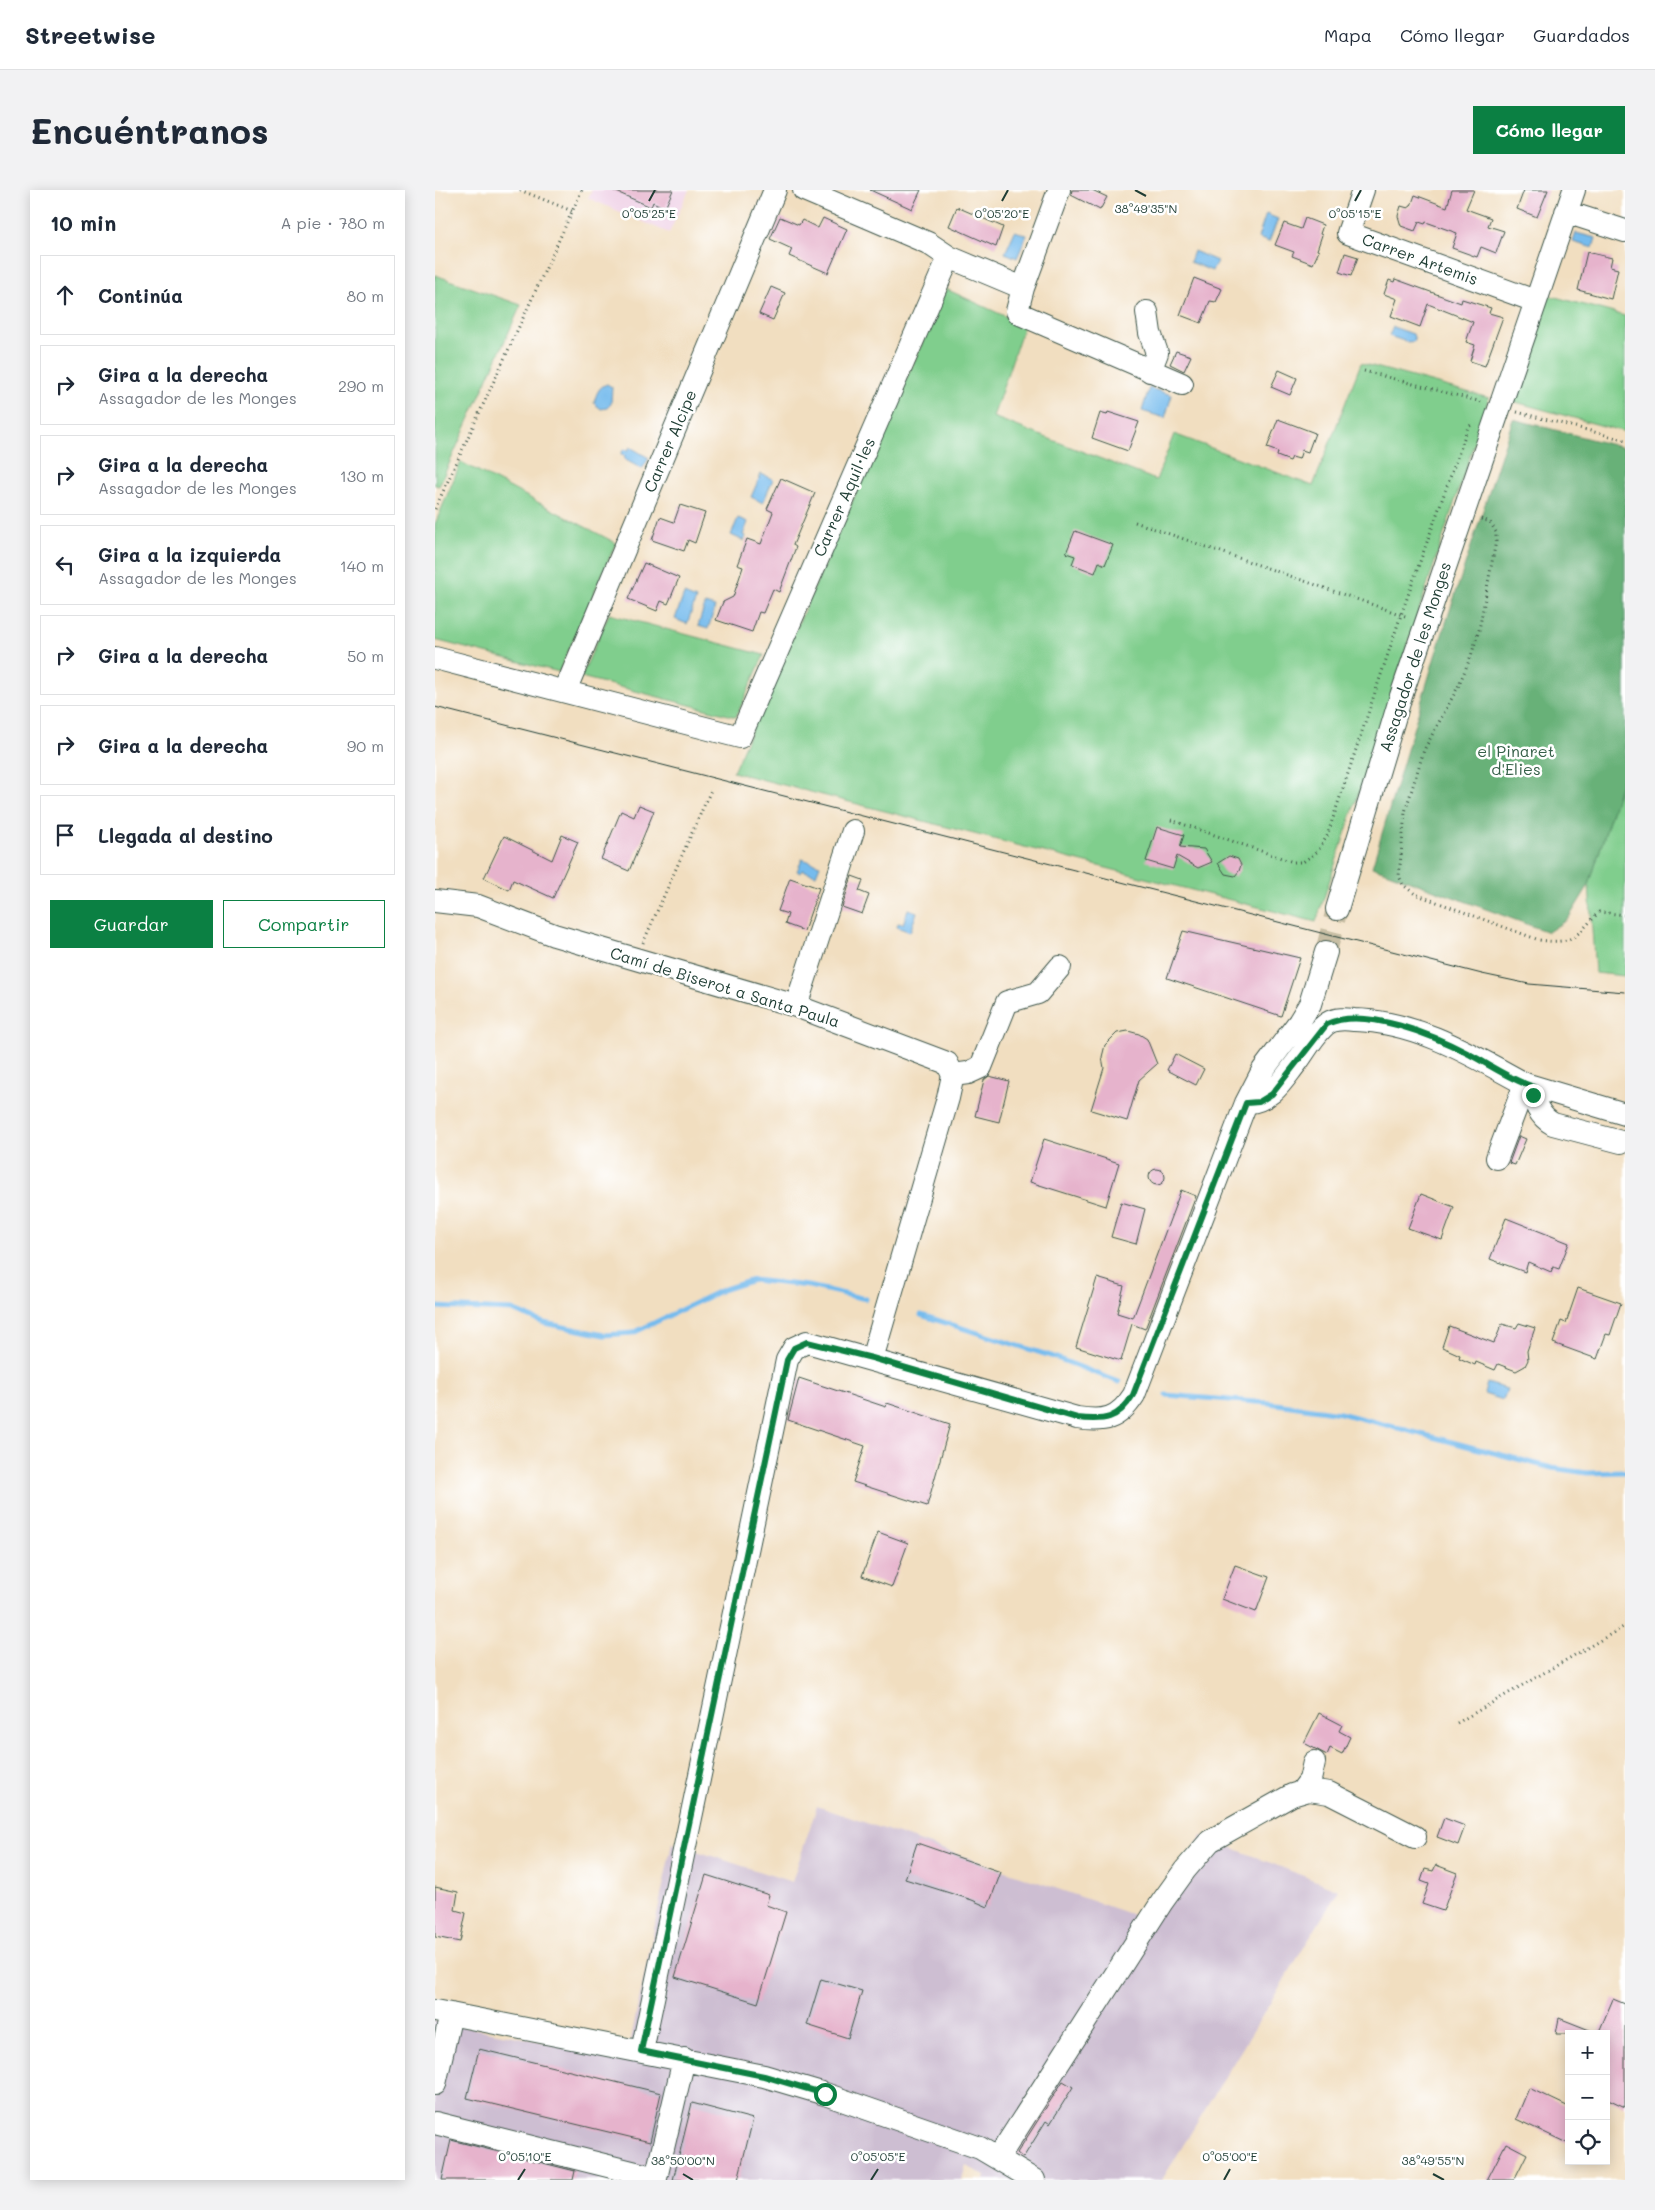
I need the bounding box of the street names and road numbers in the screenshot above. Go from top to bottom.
street label: Carrer Artemis [1359,228,1481,289]
street label: Carrer Alcipe [638,386,701,495]
street label: Carrer Aquil·les [808,434,879,560]
street label: Assagador de les Monges [1374,559,1455,755]
street label: Camí de Biserot a Santa Paula [608,942,843,1032]

